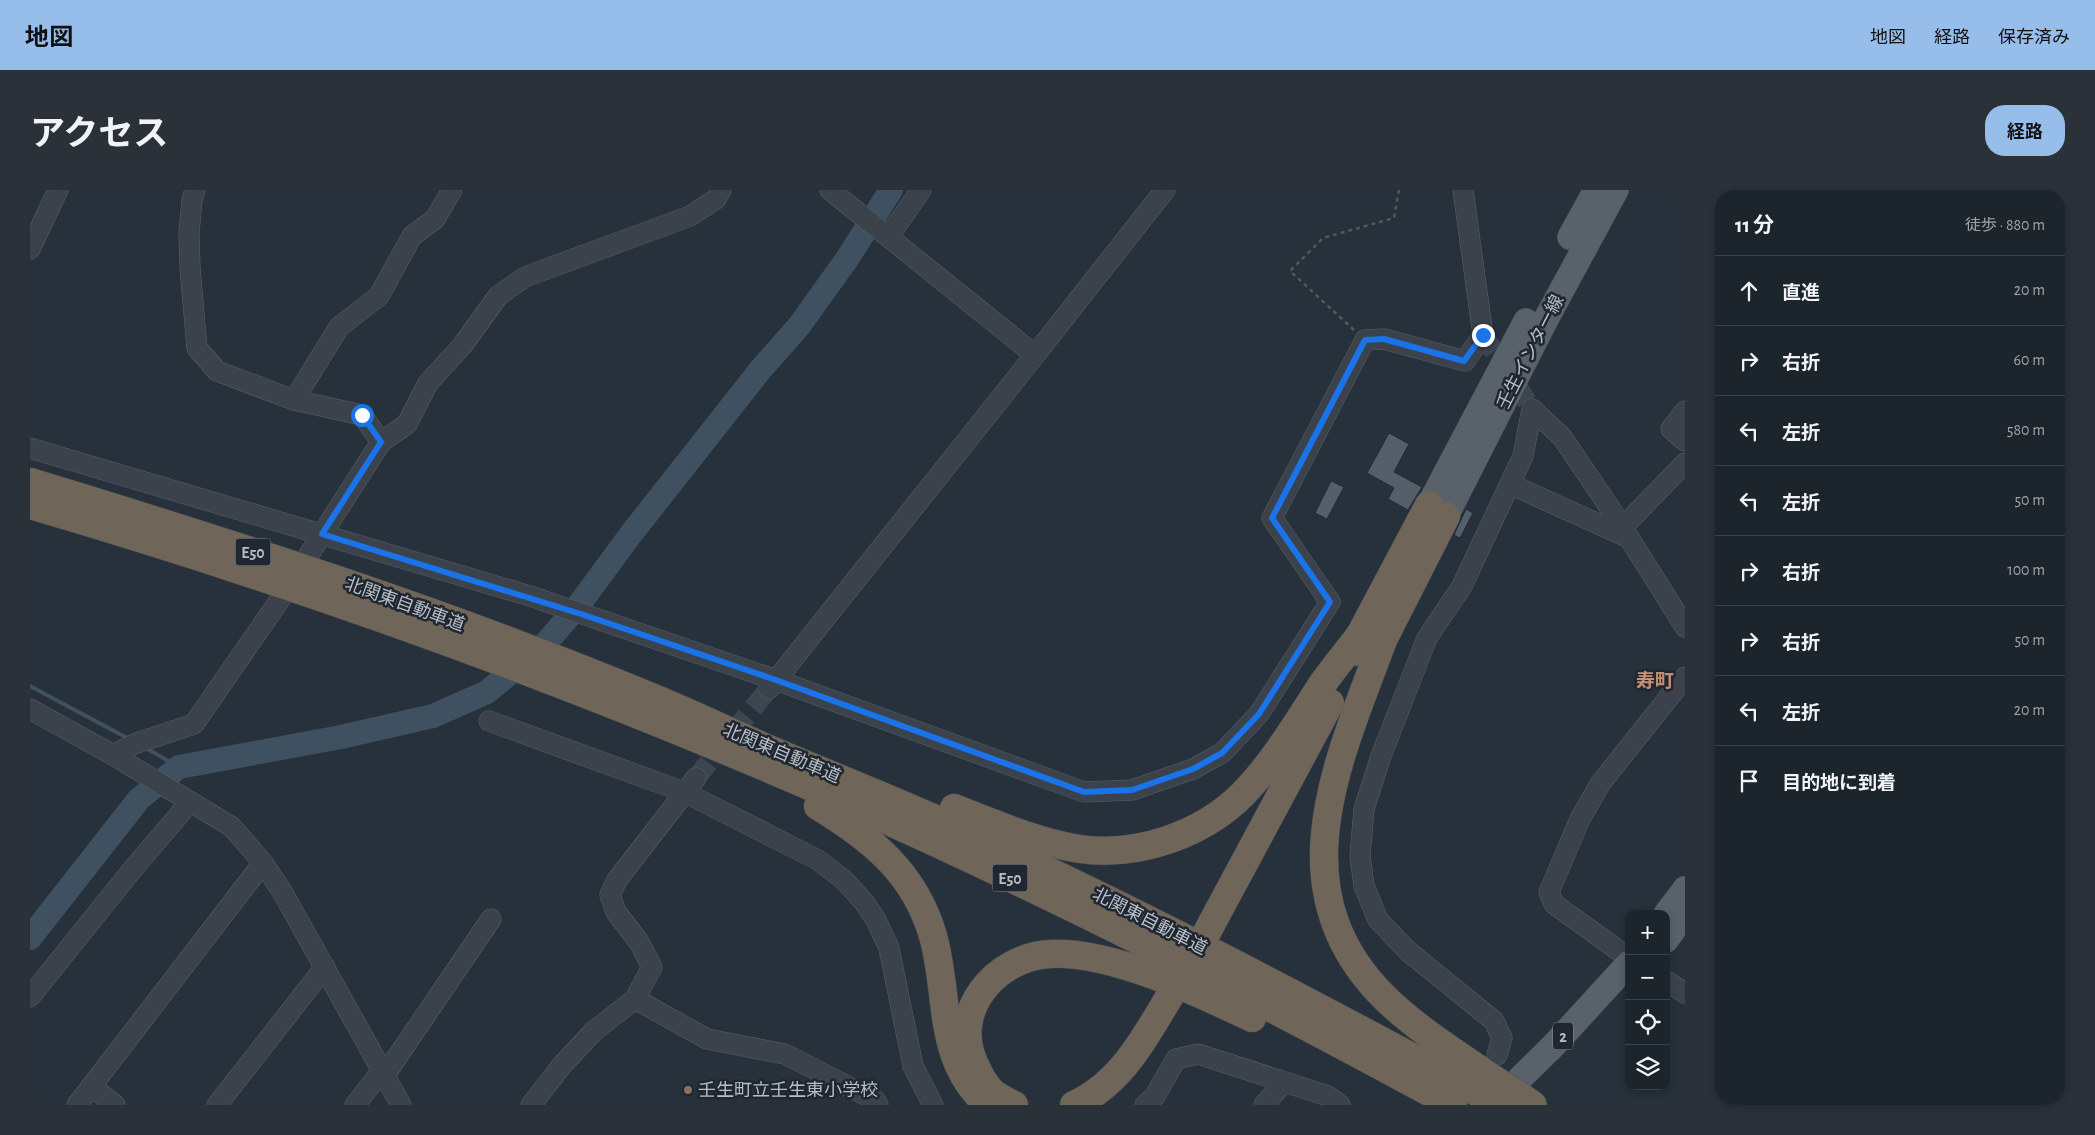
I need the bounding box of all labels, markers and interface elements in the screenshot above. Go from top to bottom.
text: 地図 [25,26,73,50]
text: 地図 [1870,29,1906,47]
text: 経路 [1934,29,1970,47]
text: 保存済み [1998,29,2070,47]
button: 経路 [1985,105,2065,156]
text: アクセス [30,117,168,152]
text: 11 分 [1735,215,1774,236]
text: 徒歩 · 880 m [1965,217,2045,233]
icon: ahead [1735,277,1763,305]
text: 20 m [2014,282,2045,298]
text: 直進 [1782,284,1820,303]
street label: 壬生インター線 [1492,291,1568,413]
route end [1472,324,1495,347]
icon: right [1735,347,1763,375]
text: 60 m [2014,352,2045,368]
text: 右折 [1782,354,1820,373]
route start [351,404,374,427]
icon: left [1735,417,1763,445]
text: 580 m [2007,422,2045,438]
text: 左折 [1782,424,1820,443]
icon: left [1735,487,1763,515]
text: 50 m [2014,492,2045,508]
text: 左折 [1782,494,1820,513]
road number: E50 [236,538,270,566]
icon: right [1735,557,1763,585]
text: 100 m [2007,562,2045,578]
text: 右折 [1782,564,1820,583]
street label: 北関東自動車道 [342,573,468,635]
icon: right [1735,627,1763,655]
text: 50 m [2014,632,2045,648]
text: 右折 [1782,634,1820,653]
district label: 寿町 [1636,670,1674,691]
icon: left [1735,697,1763,725]
text: 20 m [2014,702,2045,718]
text: 左折 [1782,704,1820,723]
street label: 北関東自動車道 [720,719,844,787]
icon: arrive [1735,767,1763,795]
text: 目的地に到着 [1782,774,1896,793]
road number: E50 [992,864,1028,891]
street label: 北関東自動車道 [1089,883,1211,959]
map controls [1625,910,1670,1090]
button: + [1625,910,1670,955]
button: − [1625,955,1670,1000]
button: locate [1625,1000,1670,1045]
road number: 2 [1553,1022,1573,1049]
button: layers [1625,1045,1670,1090]
place label: 壬生町立壬生東小学校 [698,1080,878,1100]
marker: 壬生町立壬生東小学校 [682,1084,694,1096]

